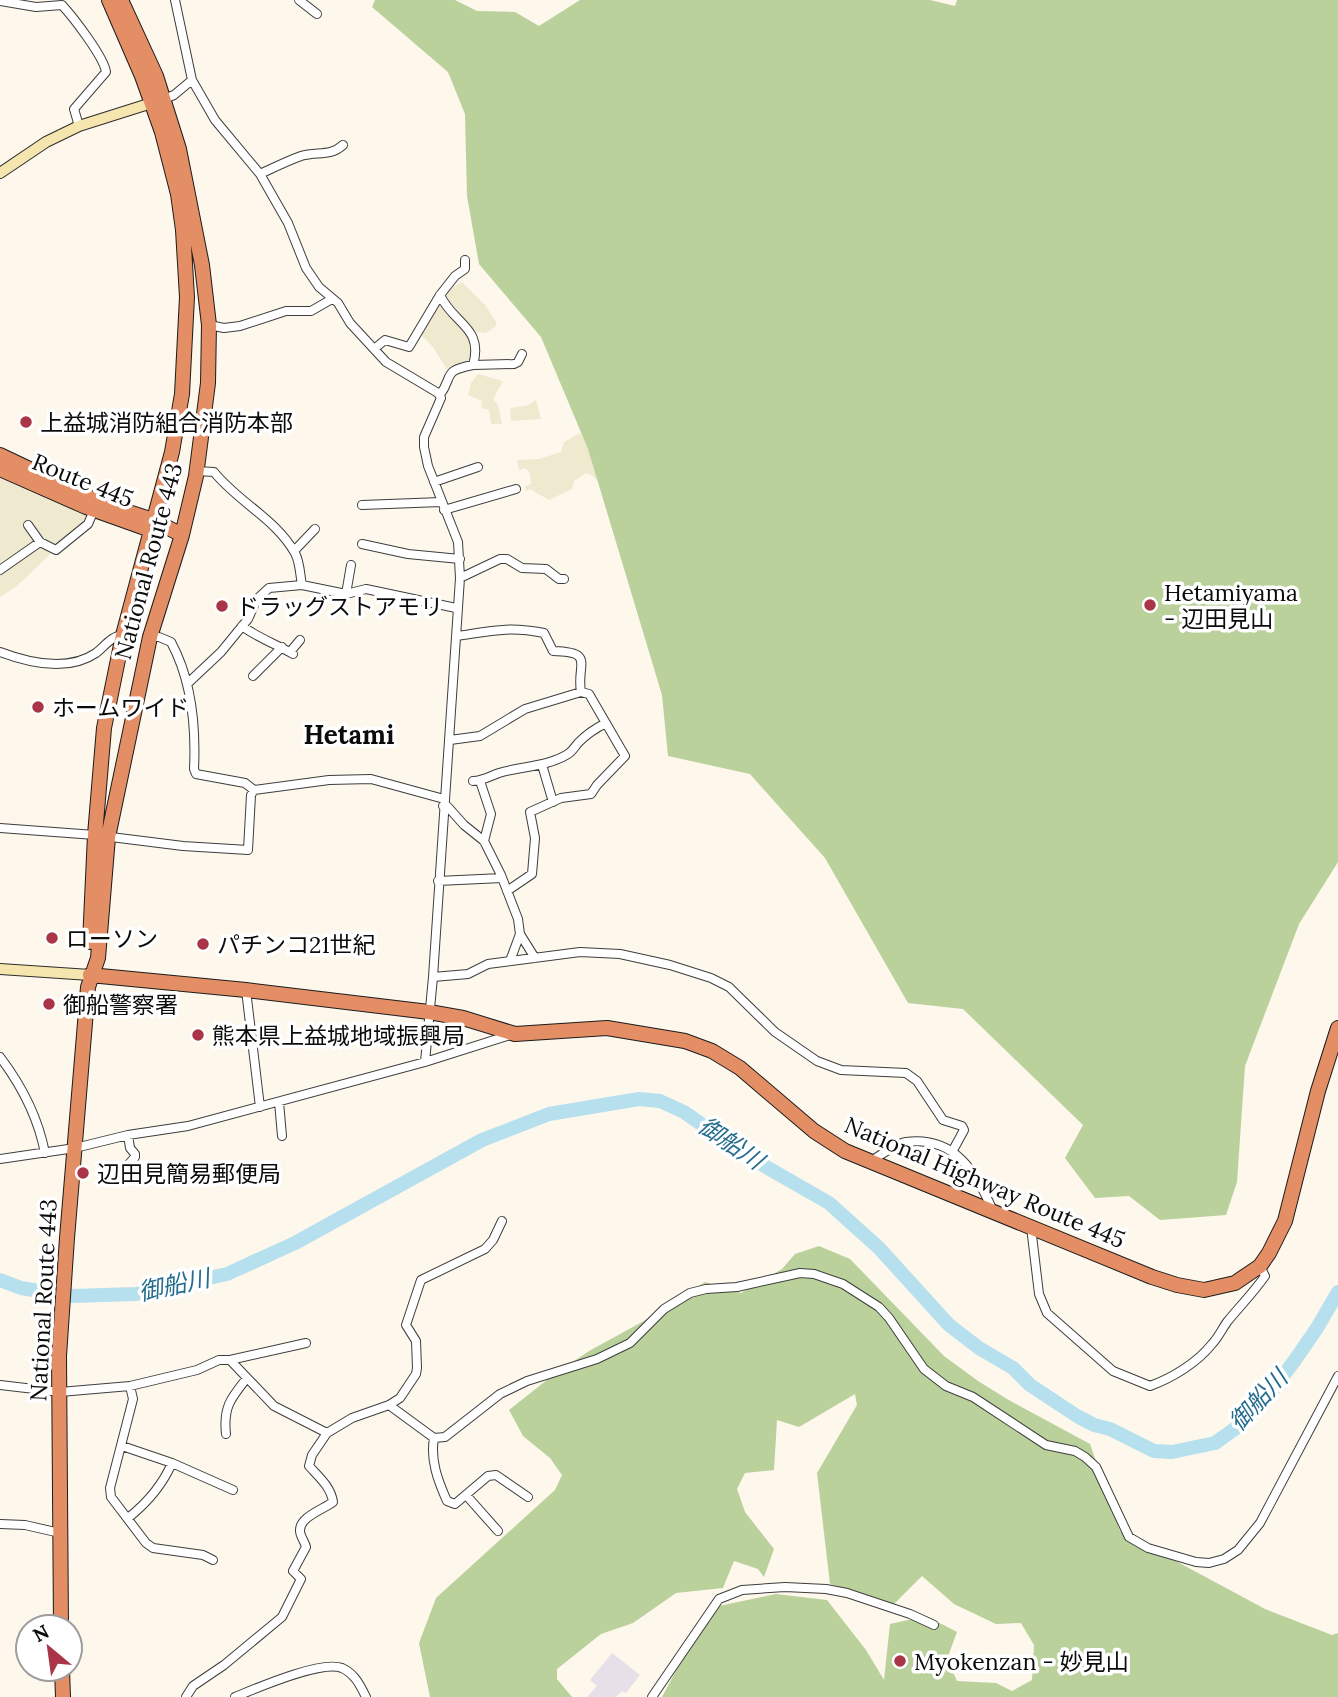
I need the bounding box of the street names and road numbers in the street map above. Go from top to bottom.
street label: Route 445 [28,447,138,513]
street label: National Route 443 [108,459,188,663]
street label: National Highway Route 445 [841,1110,1129,1254]
street label: National Route 443 [23,1198,63,1402]

